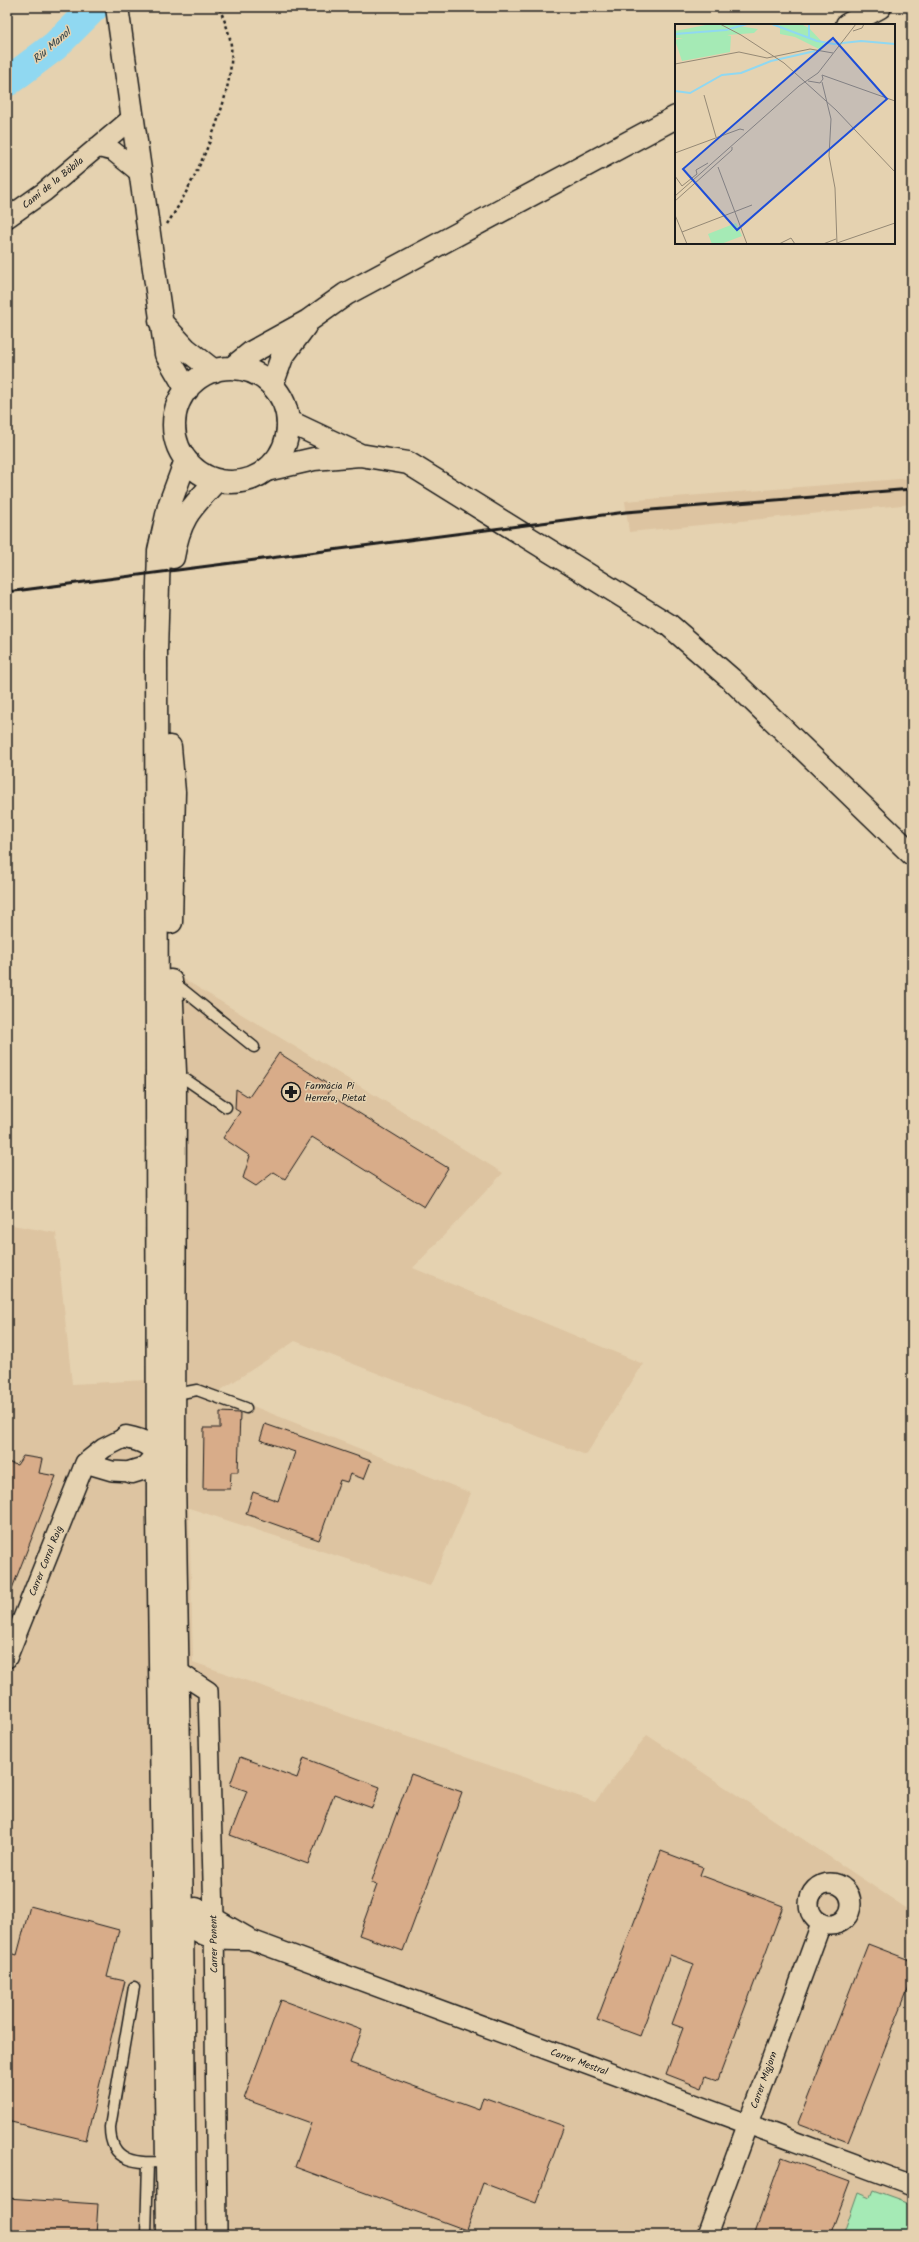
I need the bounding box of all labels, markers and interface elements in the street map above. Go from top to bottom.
water label: Riu Manol [29,23,77,68]
inset map [675,24,895,244]
street label: Camí de la Bòbila [19,153,88,213]
place label: Farmàcia Pi Herrero, Pietat [305,1078,366,1106]
pharmacy icon: Farmàcia Pi Herrero, Pietat [280,1081,302,1103]
street label: Carrer Corral Roig [25,1523,68,1599]
street label: Carrer Ponent [205,1915,223,1973]
street label: Carrer Mestral [548,2044,610,2080]
street label: Carrer Migjorn [746,2049,782,2111]

